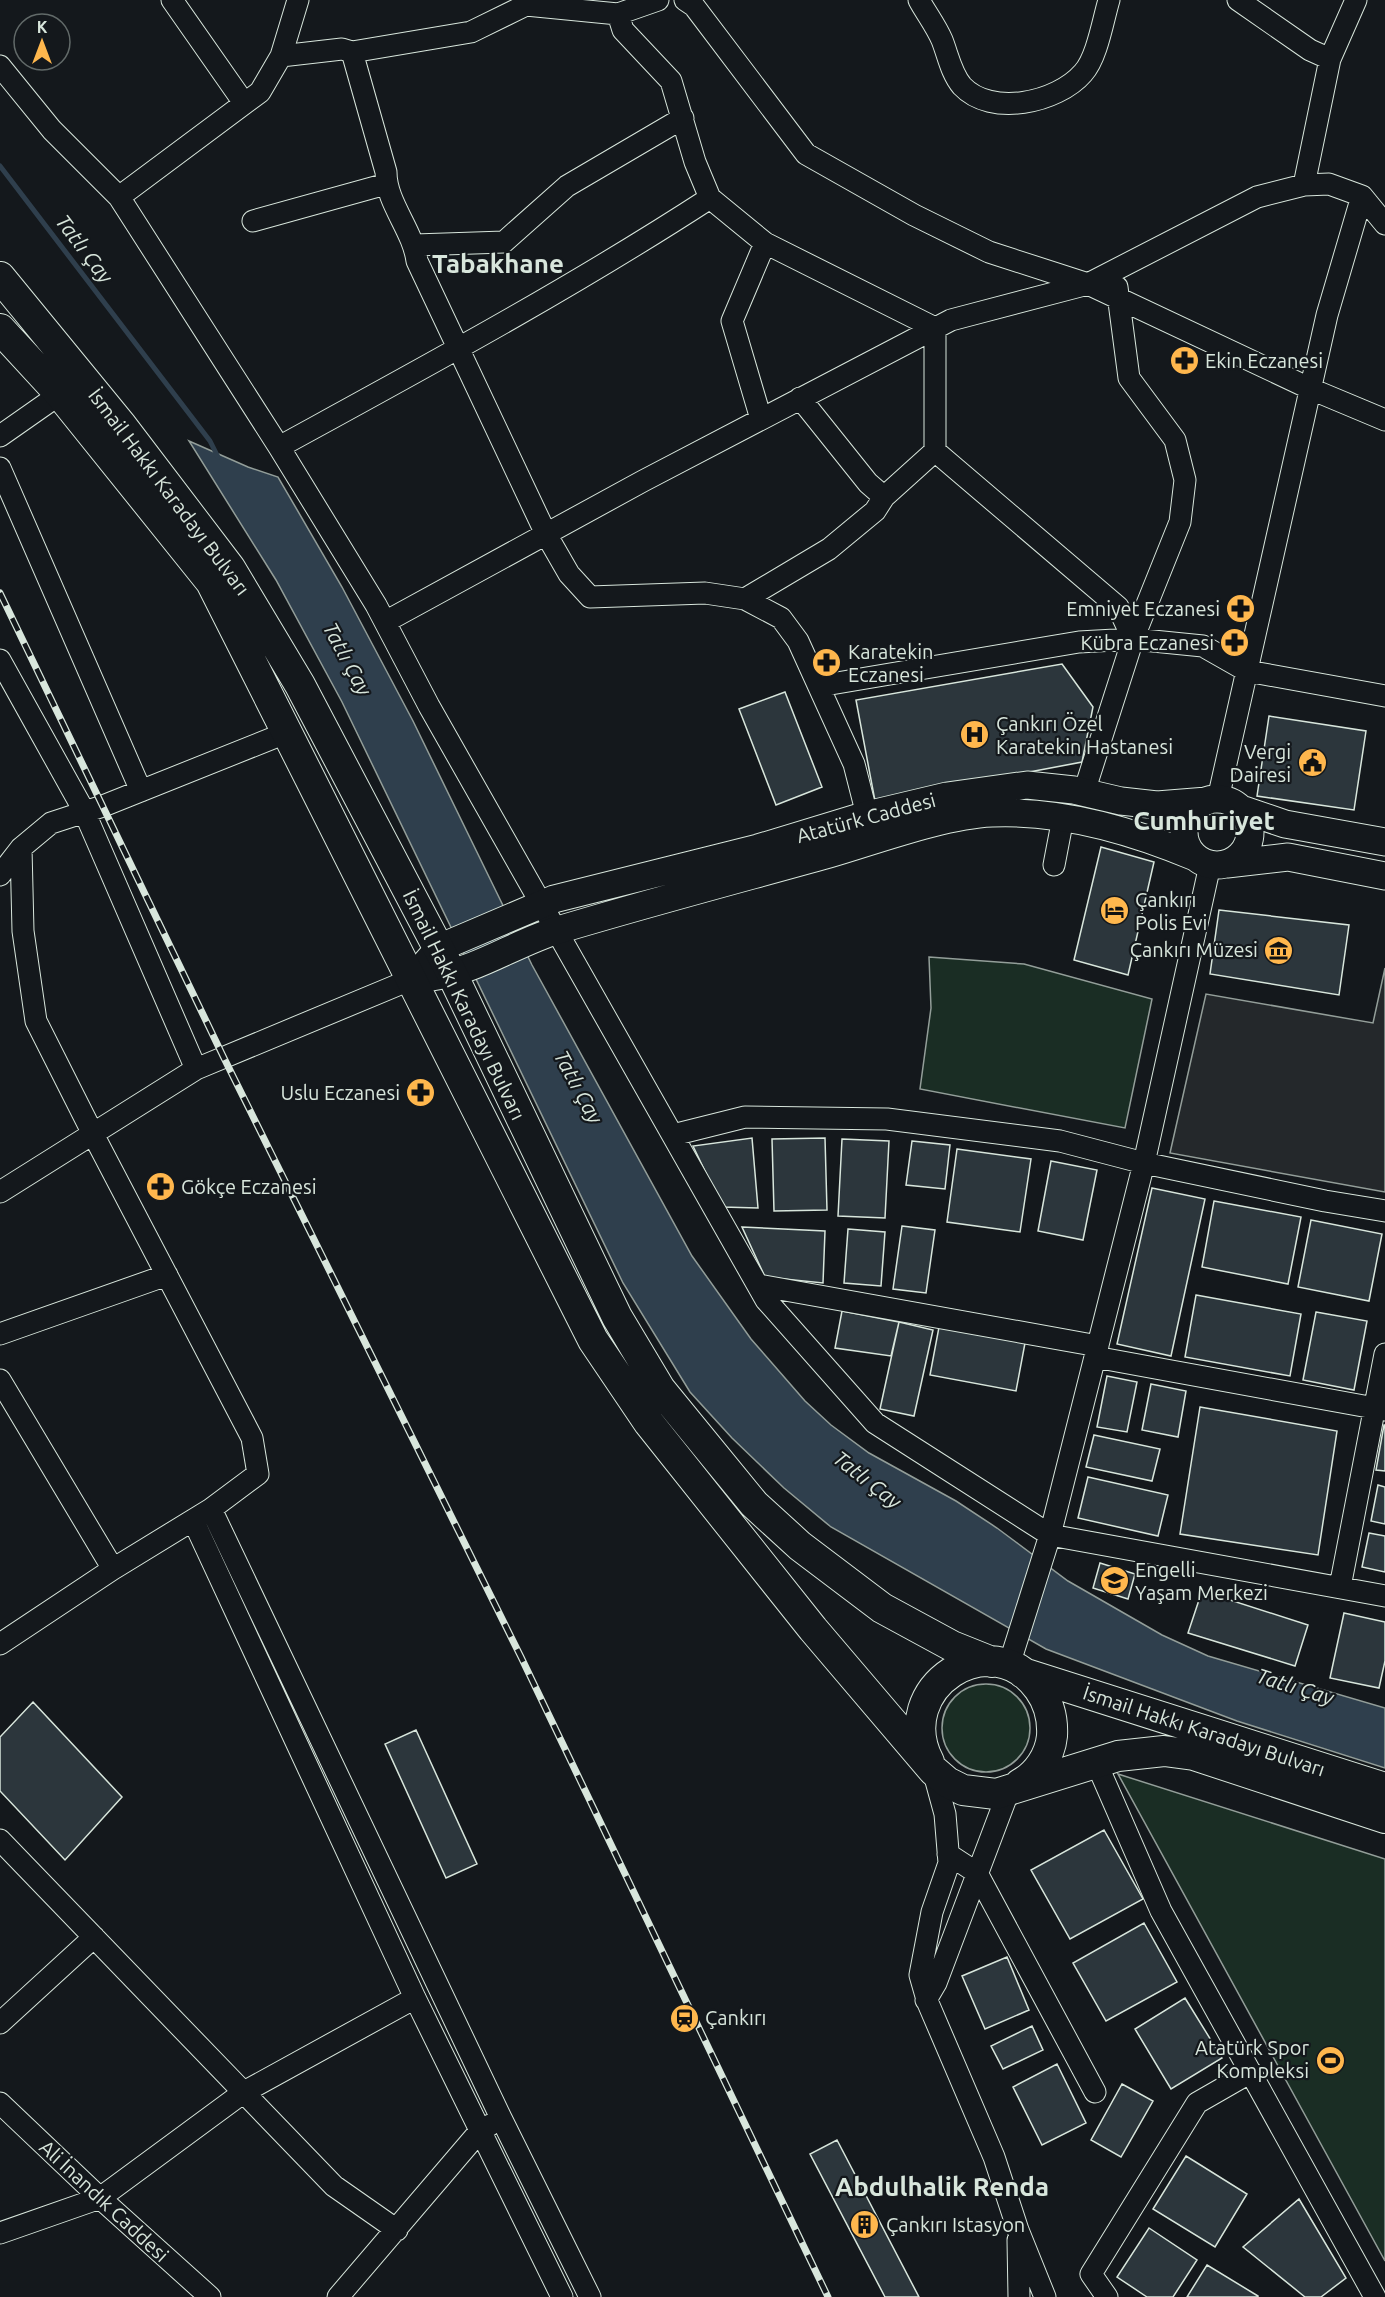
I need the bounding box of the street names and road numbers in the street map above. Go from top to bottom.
street label: İsmail Hakkı Karadayı Bulvarı [84,384,255,600]
street label: Atatürk Caddesi [794,788,938,847]
street label: İsmail Hakkı Karadayı Bulvarı [399,886,530,1124]
street label: İsmail Hakkı Karadayı Bulvarı [1080,1680,1328,1781]
street label: Ali İnandık Caddesi [35,2135,174,2266]

